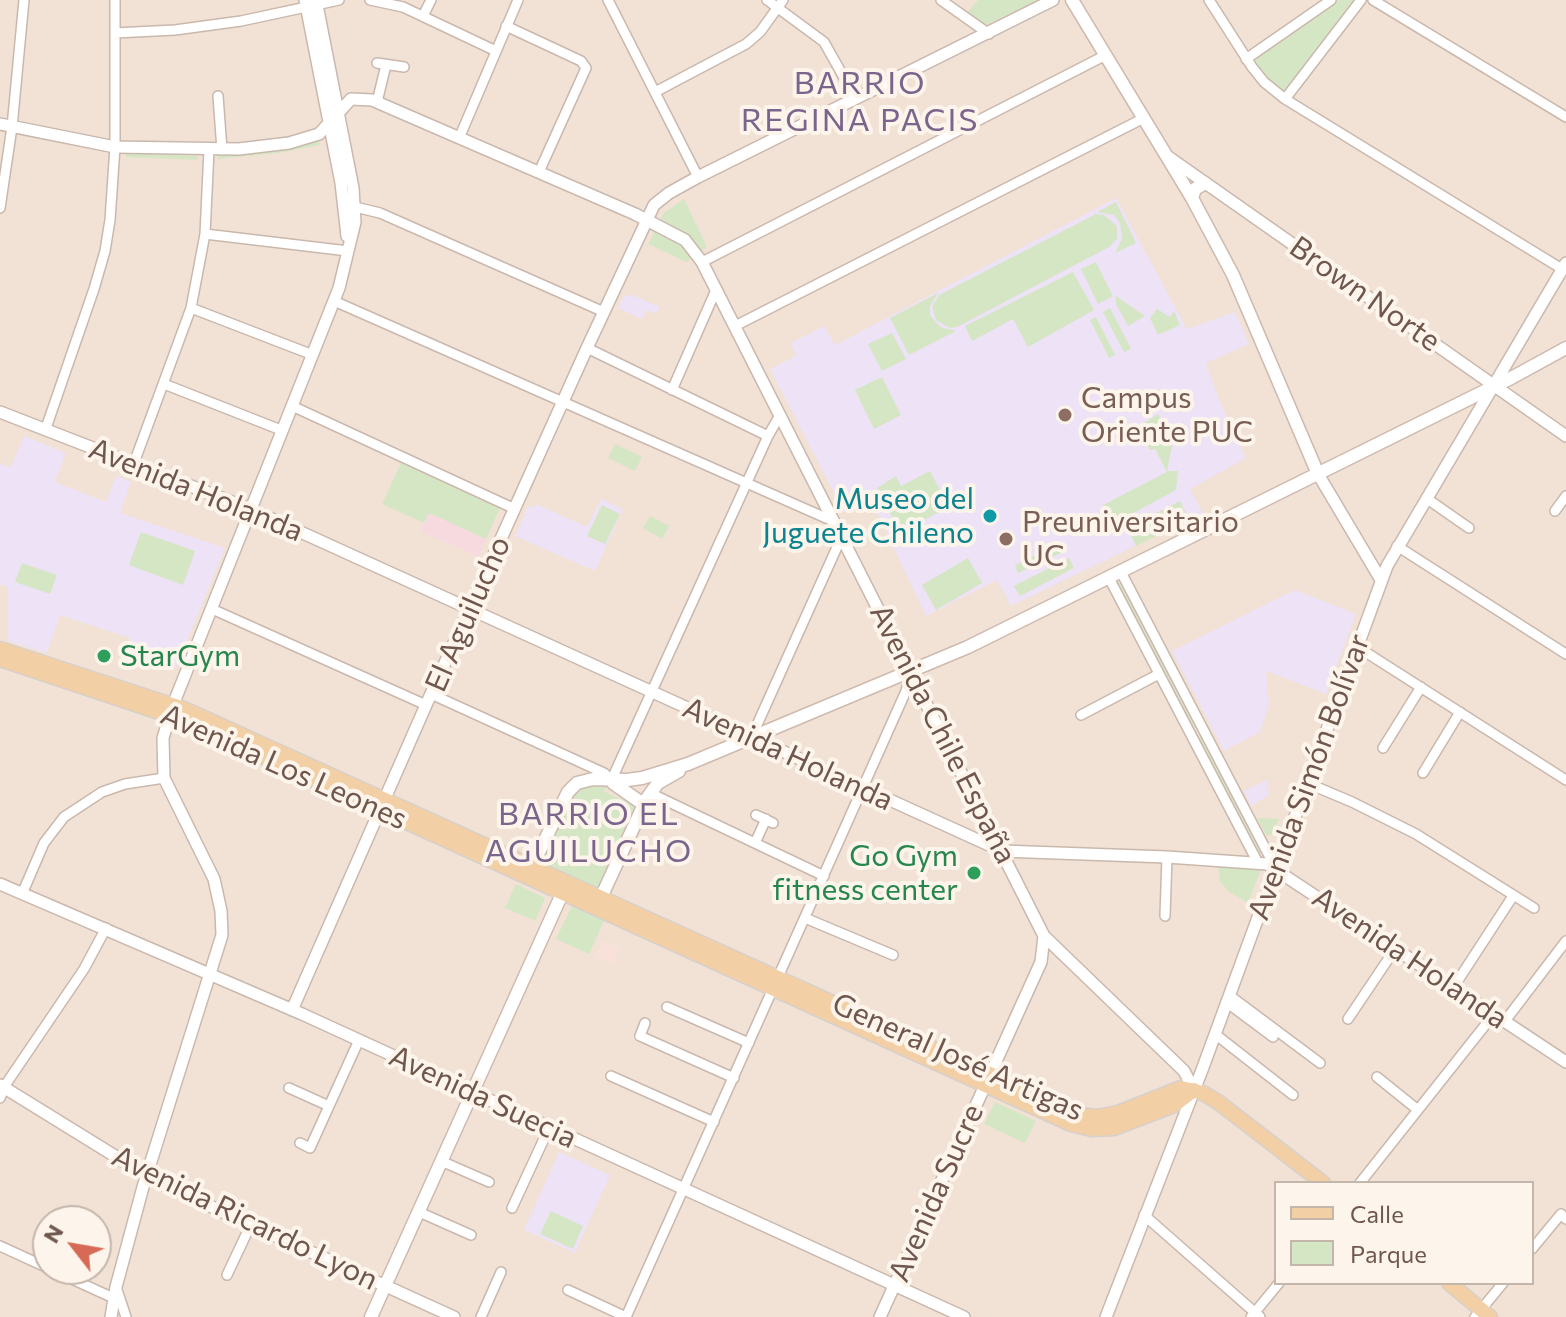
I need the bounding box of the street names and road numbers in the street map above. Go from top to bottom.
street label: Brown Norte [1283,229,1447,359]
street label: Avenida Holanda [84,431,308,549]
street label: El Aguilucho [418,531,518,697]
street label: Avenida Chile España [862,598,1024,870]
street label: Avenida Simón Bolívar [1241,629,1377,925]
street label: Avenida Holanda [677,690,899,818]
street label: Avenida Los Leones [155,697,413,837]
street label: Avenida Holanda [1305,879,1515,1037]
street label: General José Artigas [827,985,1089,1129]
street label: Avenida Suecia [384,1038,582,1156]
street label: Avenida Sucre [881,1099,991,1287]
street label: Avenida Ricardo Lyon [106,1138,384,1298]

